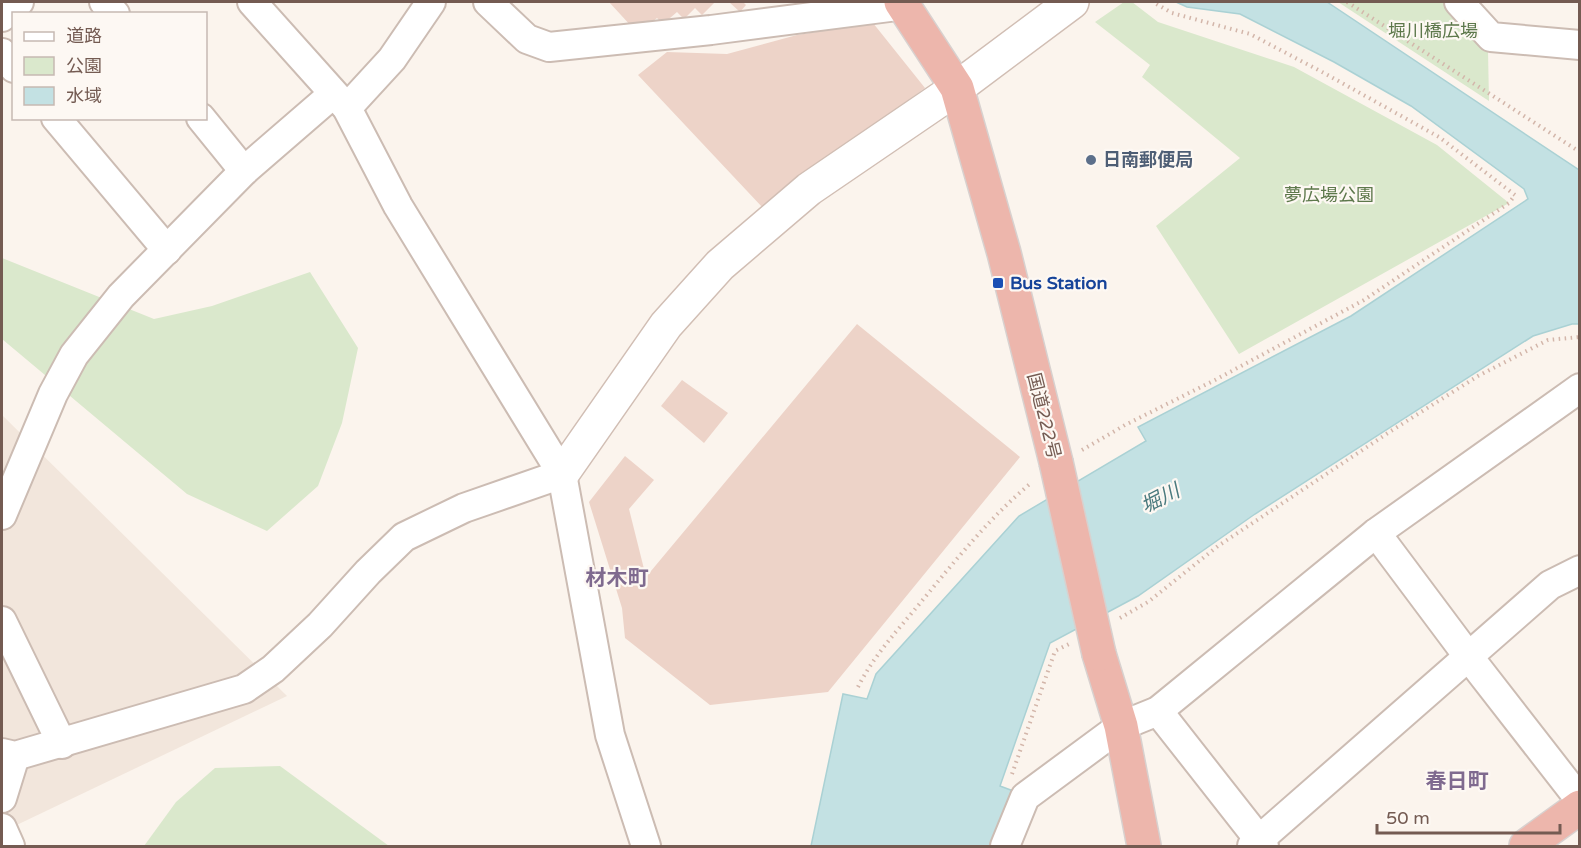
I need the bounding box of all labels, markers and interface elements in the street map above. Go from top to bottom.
legend [12,12,207,120]
park label: 堀川橋広場 [1388,20,1478,42]
text: 道路 [66,25,102,47]
text: 公園 [66,55,102,77]
text: 水域 [66,85,102,107]
place label: 日南郵便局 [1103,149,1193,171]
marker: 日南郵便局 [1084,153,1098,167]
park label: 夢広場公園 [1284,184,1374,206]
place label: Bus Station [1010,272,1107,294]
marker: Bus Station [991,276,1005,290]
street label: 国道222号 [1023,371,1065,461]
water label: 堀川 [1137,478,1186,519]
district label: 材木町 [586,566,649,591]
district label: 春日町 [1426,769,1489,794]
scale bar [1377,797,1560,835]
text: 50 m [1386,807,1430,829]

